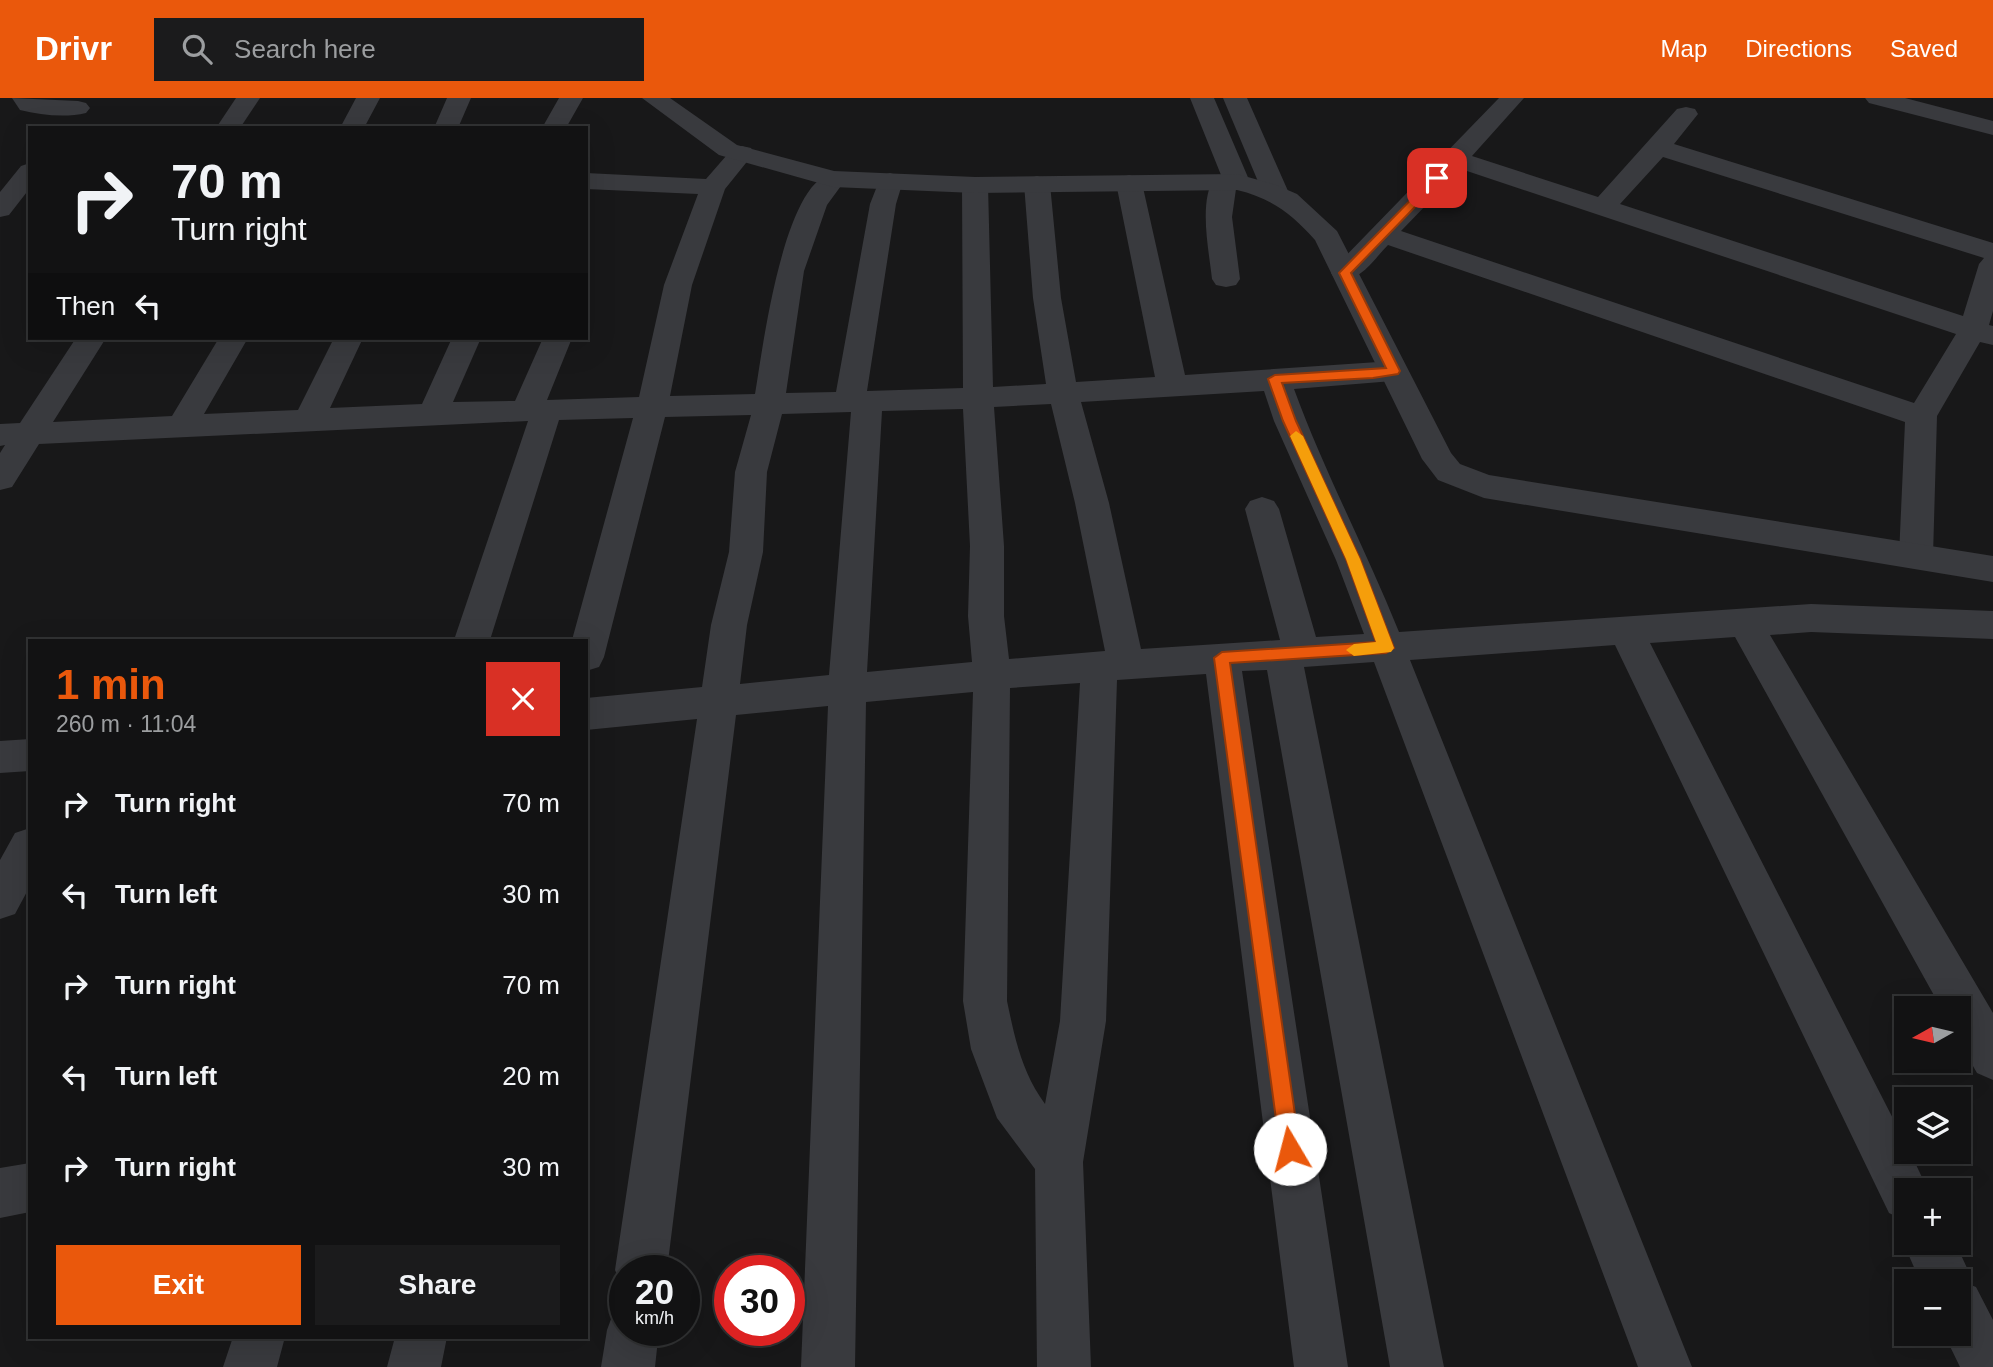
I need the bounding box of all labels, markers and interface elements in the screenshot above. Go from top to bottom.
search box [154,18,644,81]
text: Drivr [35,30,112,67]
icon: search [178,30,216,68]
text: Search here [234,34,376,64]
text: Map [1661,35,1707,62]
text: Directions [1745,35,1852,62]
text: Saved [1890,35,1958,62]
pin [1407,148,1467,208]
icon: right [56,154,147,245]
text: 70 m [171,154,283,208]
icon: arrive [1418,159,1456,197]
text: Turn right [171,211,307,247]
icon: left [129,287,167,325]
text: Then [56,291,115,321]
text: 1 min [56,661,166,708]
button: close [486,662,560,736]
text: 260 m · 11:04 [56,711,196,737]
icon: right [56,785,94,823]
text: Turn right [115,788,236,818]
text: 70 m [502,788,560,818]
icon: left [56,876,94,914]
text: Turn left [115,879,217,909]
text: 30 m [502,879,560,909]
icon: right [56,967,94,1005]
text: Turn right [115,970,236,1000]
text: 70 m [502,970,560,1000]
north arrow [1894,996,1970,1073]
map controls [1894,996,1971,1346]
icon: left [56,1058,94,1096]
text: Turn left [115,1061,217,1091]
text: 20 m [502,1061,560,1091]
button: layers [1894,1087,1971,1164]
position arrow [1253,1112,1327,1186]
icon: right [56,1149,94,1187]
text: Turn right [115,1152,236,1182]
text: 30 m [502,1152,560,1182]
button: + [1894,1178,1971,1255]
button: Exit [56,1245,301,1325]
button: Share [315,1245,560,1325]
speed limit sign: 30 [714,1255,805,1346]
button: − [1894,1269,1971,1346]
text: 20 [635,1272,674,1311]
text: km/h [635,1308,674,1328]

